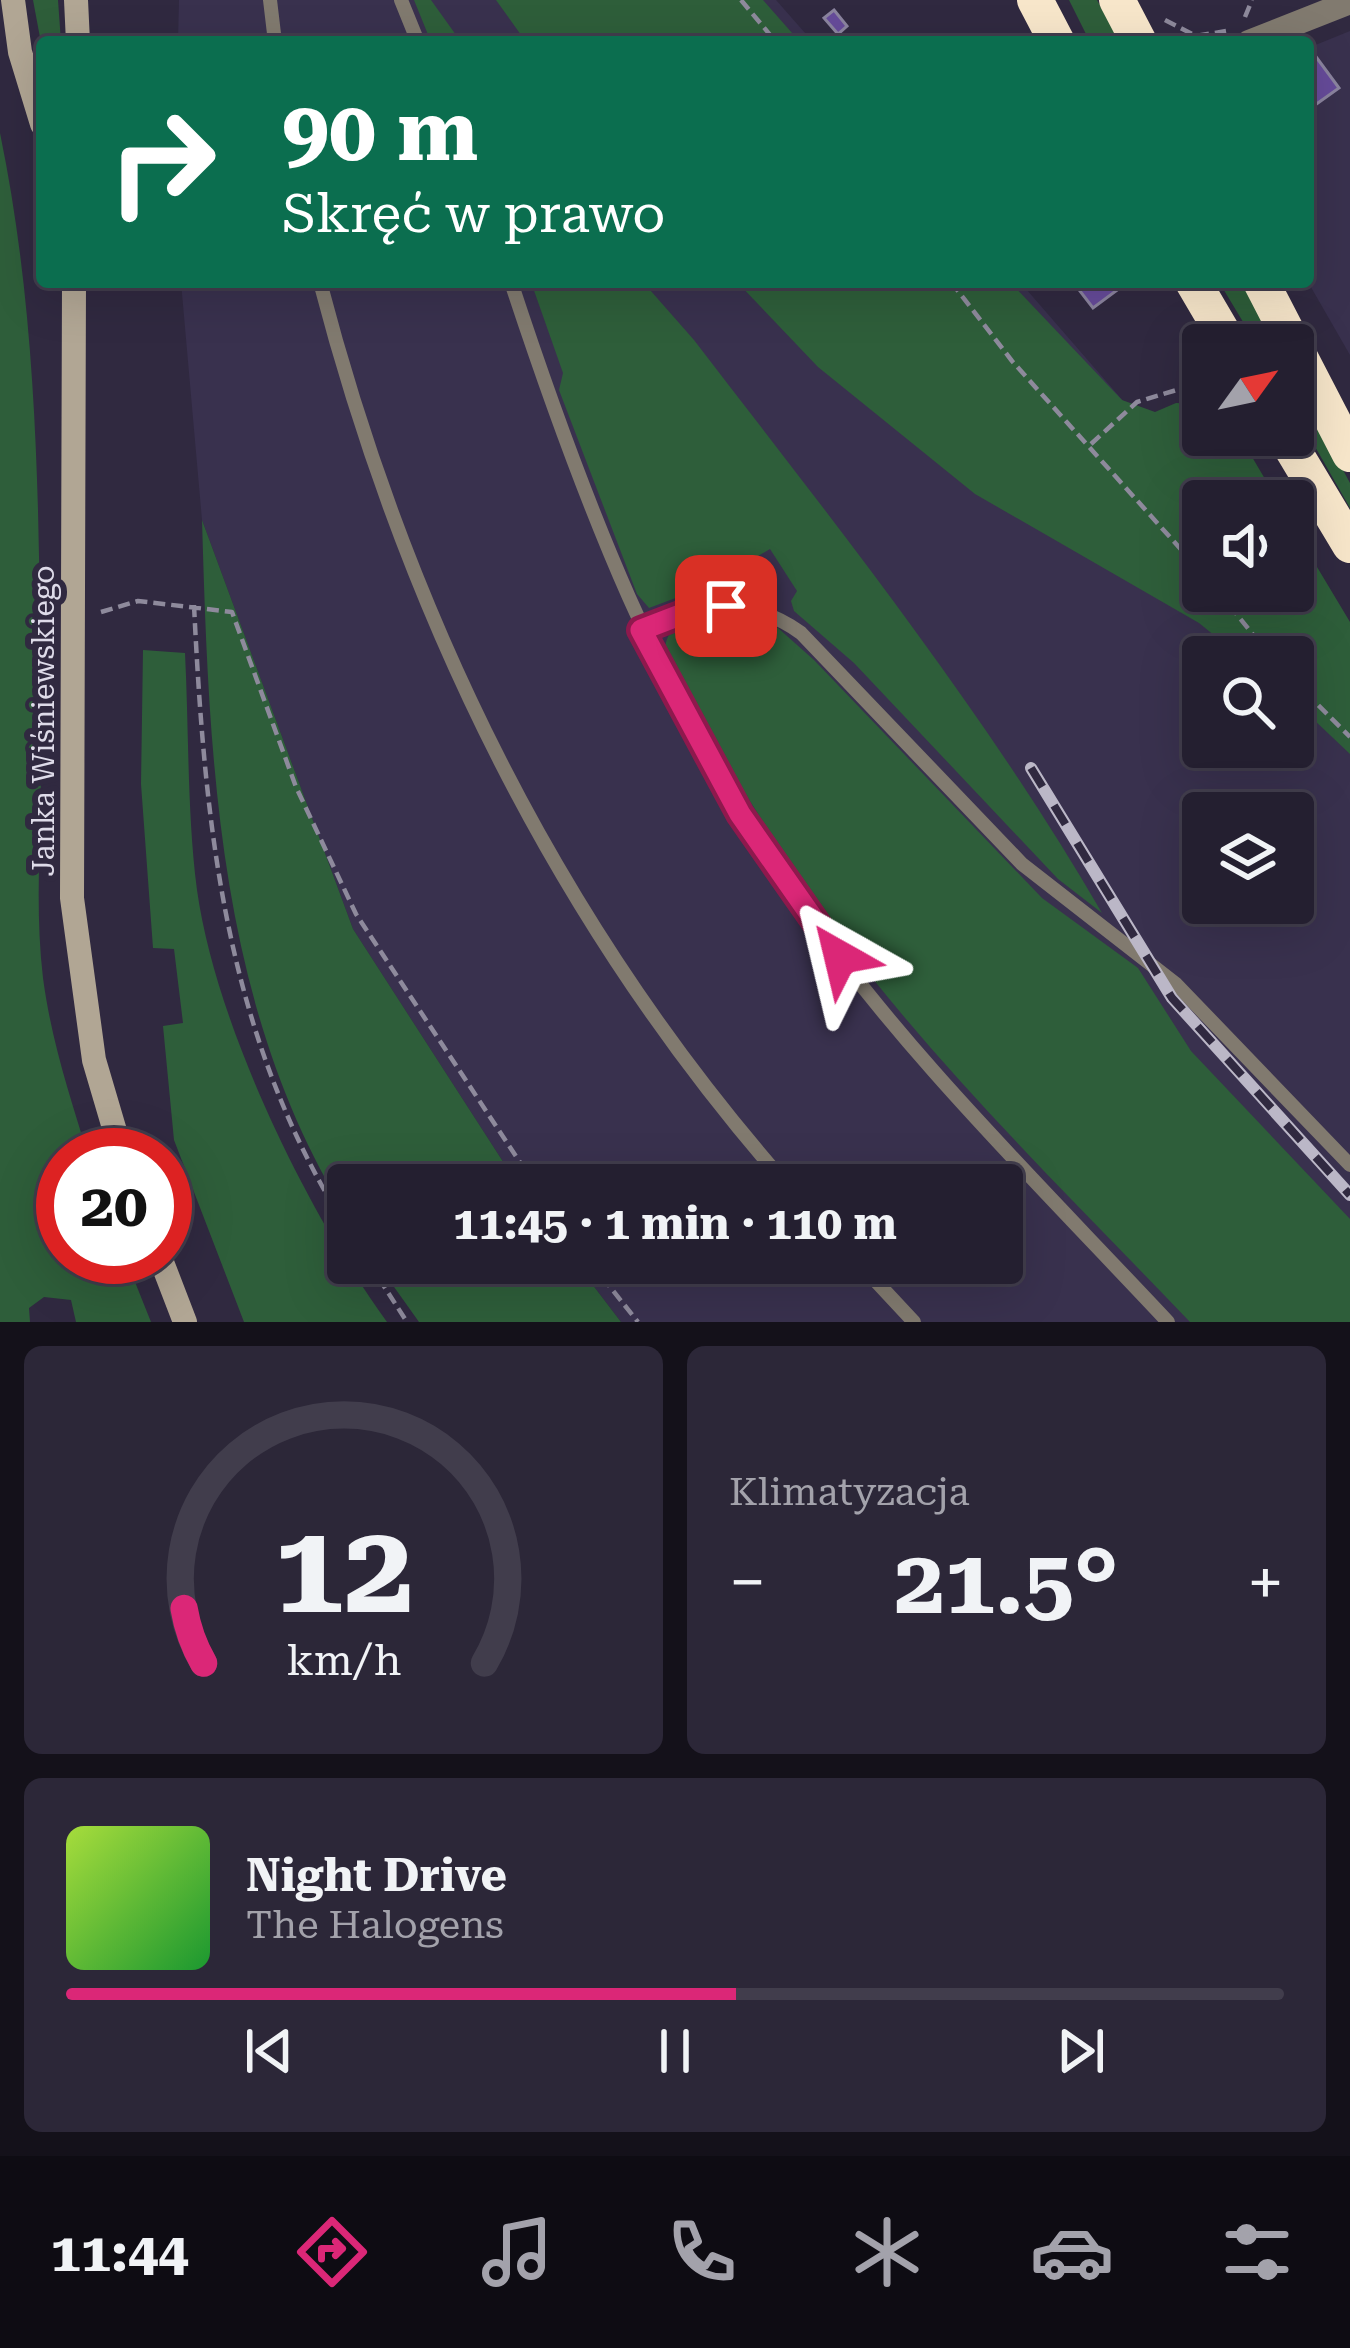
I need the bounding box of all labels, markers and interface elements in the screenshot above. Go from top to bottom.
text: 90 m [282,82,478,180]
icon: right [84,84,240,240]
text: Skręć w prawo [282,182,666,245]
north arrow [1182,324,1314,456]
map controls [1182,324,1314,924]
button: sound [1182,480,1314,612]
pin [675,555,777,657]
street label: Janka Wiśniewskiego [26,565,61,877]
icon: arrive [693,573,759,639]
button: search [1182,636,1314,768]
button: layers [1182,792,1314,924]
position arrow [777,894,903,1020]
speed limit sign: 20 [36,1128,192,1284]
text: 11:45 · 1 min · 110 m [453,1197,897,1250]
text: Klimatyzacja [729,1469,970,1515]
text: 12 [274,1496,413,1642]
text: 21.5° [894,1530,1119,1635]
text: − [729,1544,766,1621]
text: + [1247,1544,1284,1621]
text: km/h [286,1635,401,1685]
text: Night Drive [246,1849,507,1902]
text: The Halogens [246,1902,504,1948]
icon: previous [236,2018,302,2084]
icon: pause [642,2018,708,2084]
icon: next [1048,2018,1114,2084]
icon: directions [290,2210,374,2294]
icon: music [475,2210,559,2294]
icon: phone [660,2210,744,2294]
icon: climate [845,2210,929,2294]
icon: car [1030,2210,1114,2294]
icon: filters [1215,2210,1299,2294]
text: 11:44 [51,2221,188,2284]

